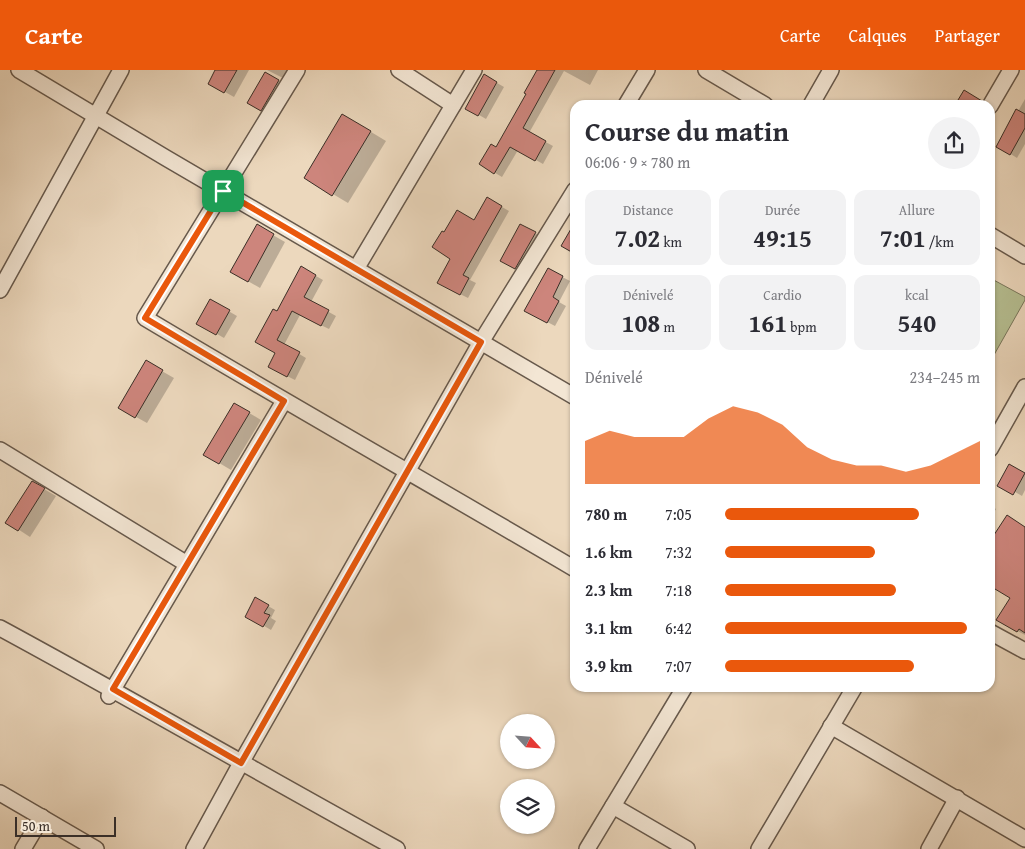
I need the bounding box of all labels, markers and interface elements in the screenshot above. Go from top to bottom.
text: Carte [25,18,83,53]
text: Carte [780,22,821,49]
text: Calques [849,22,907,49]
text: Partager [935,22,1000,49]
text: Course du matin [585,110,789,151]
button: share [928,117,980,169]
text: 06:06 · 9 × 780 m [585,150,690,174]
pin [202,170,244,212]
icon: arrive [209,177,237,205]
text: Distance [623,200,673,220]
text: Durée [765,200,800,220]
text: Allure [899,200,935,220]
text: 7.02 [614,220,660,256]
text: 49:15 [753,220,812,256]
text: 7:01 [880,220,926,256]
text: km [660,232,682,252]
text: /km [926,232,954,252]
text: Dénivelé [623,285,673,305]
text: Cardio [763,285,802,305]
text: kcal [905,285,929,305]
text: 108 [621,305,660,341]
text: 161 [748,305,787,341]
text: 540 [897,305,936,341]
text: m [660,317,675,337]
text: bpm [787,317,817,337]
text: Dénivelé [585,365,643,389]
text: 234–245 m [910,365,980,389]
text: 780 m [585,502,627,526]
text: 7:05 [665,502,692,526]
text: 1.6 km [585,540,632,564]
text: 7:32 [665,540,692,564]
text: 2.3 km [585,578,632,602]
text: 7:18 [665,578,692,602]
text: 3.1 km [585,616,632,640]
text: 6:42 [665,616,692,640]
text: 3.9 km [585,654,632,678]
text: 7:07 [665,654,692,678]
north arrow [500,714,555,769]
map controls [500,714,555,834]
button: layers [500,779,555,834]
scale bar [15,814,116,837]
text: 50 m [22,816,50,836]

